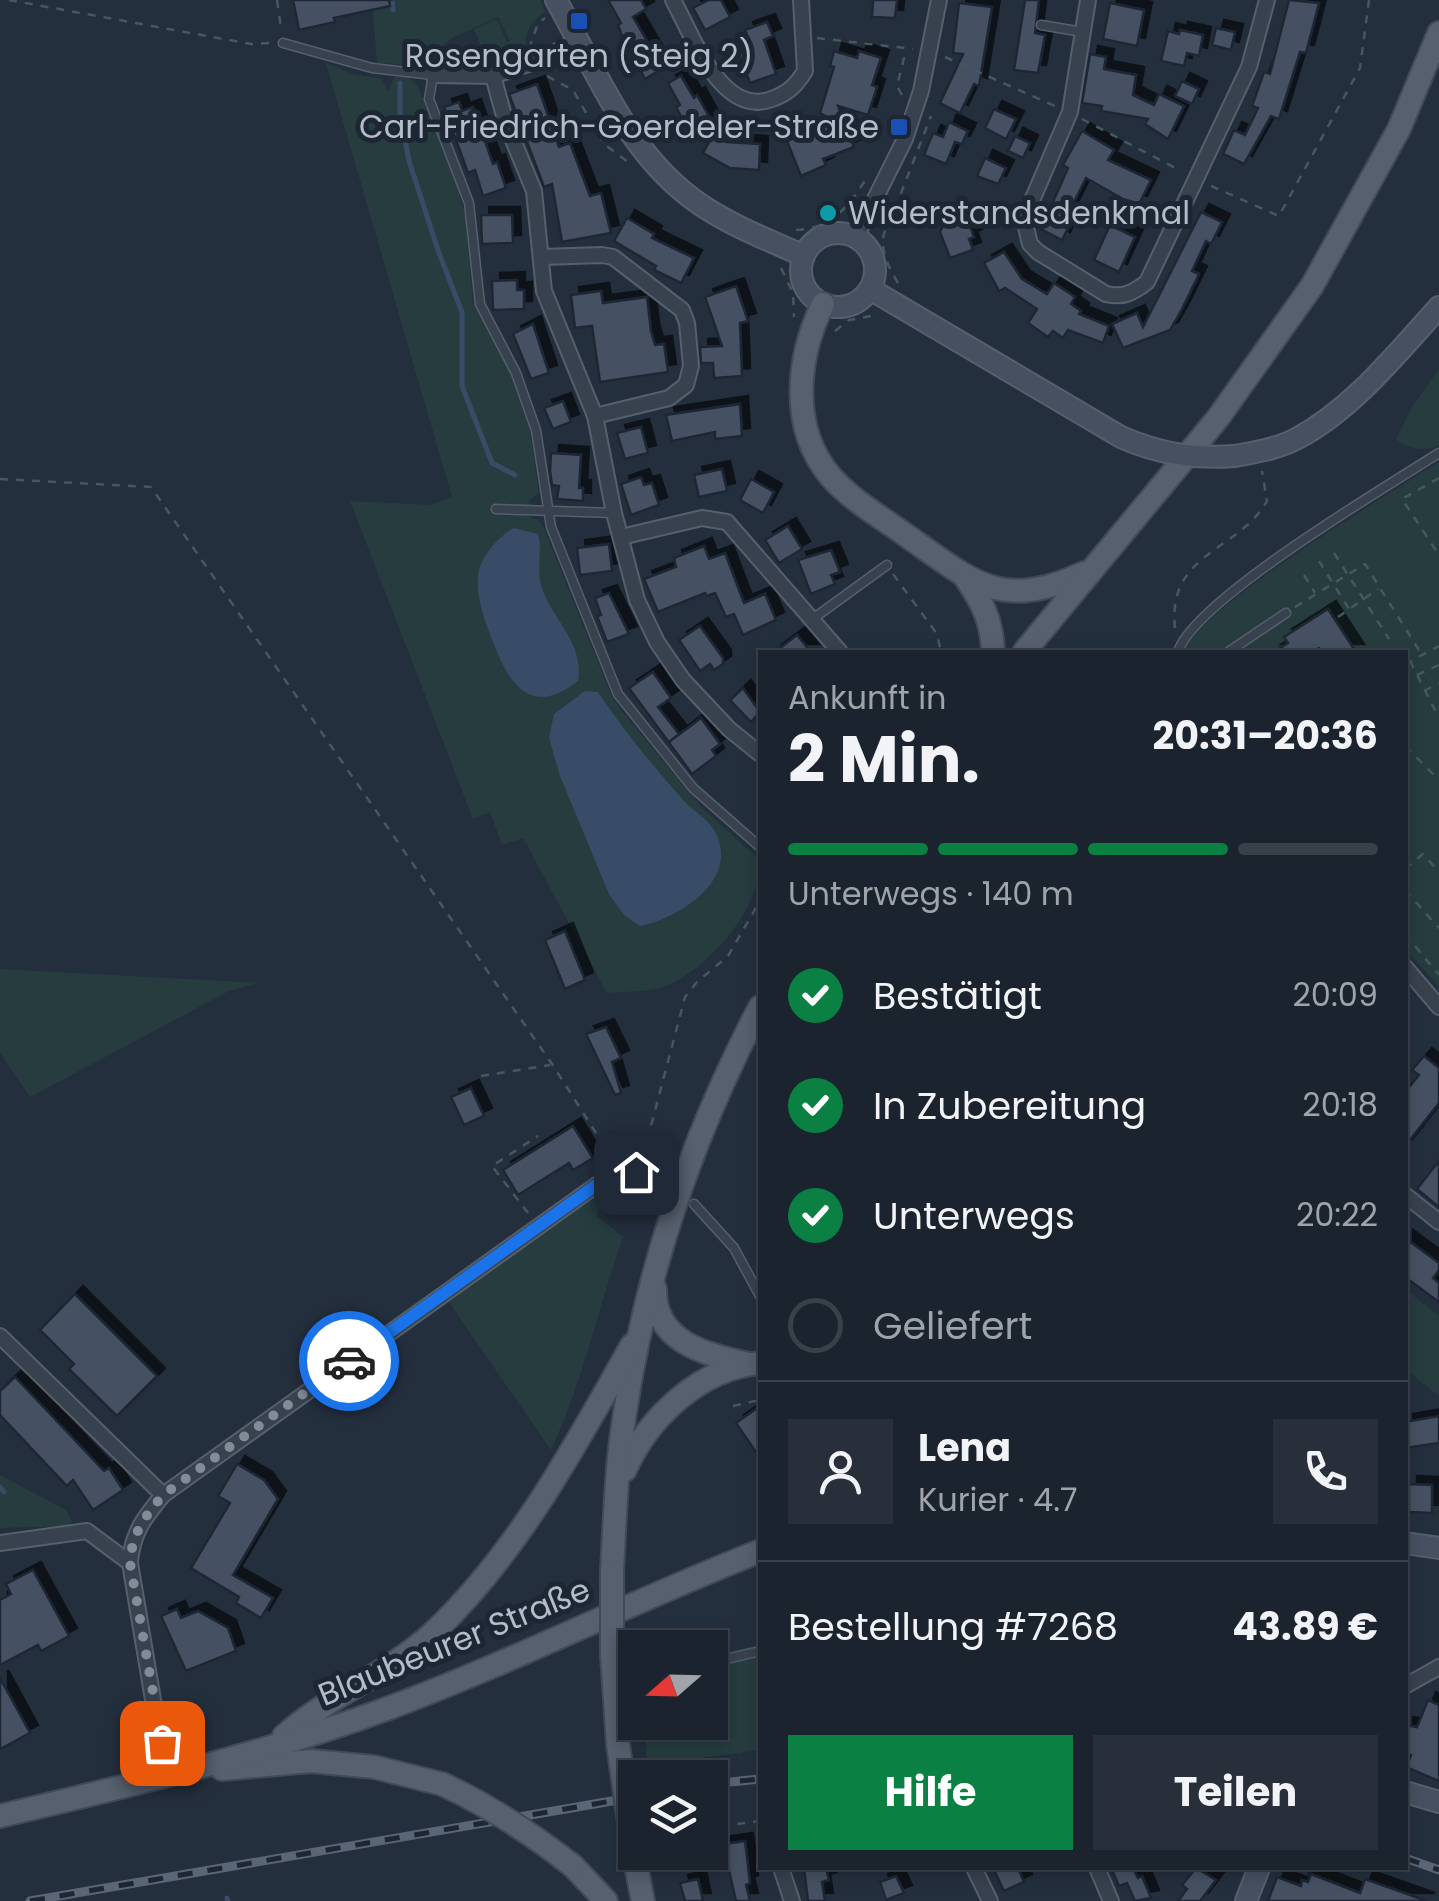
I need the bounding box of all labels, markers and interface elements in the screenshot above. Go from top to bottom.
marker: Rosengarten (Steig 2) [568,10,590,32]
place label: Rosengarten (Steig 2) [405,33,753,78]
place label: Carl-Friedrich-Goerdeler-Straße [359,104,879,149]
marker: Carl-Friedrich-Goerdeler-Straße [888,116,910,138]
place label: Widerstandsdenkmal [848,190,1190,235]
marker: Widerstandsdenkmal [817,202,839,224]
text: Ankunft in [788,675,947,720]
text: 20:31–20:36 [1153,709,1378,762]
text: 2 Min. [788,714,980,805]
text: Unterwegs · 140 m [788,871,1074,916]
icon: check [788,968,843,1023]
text: Bestätigt [873,969,1042,1022]
text: 20:09 [1292,972,1378,1017]
icon: check [788,1078,843,1133]
text: In Zubereitung [873,1079,1146,1132]
text: 20:18 [1302,1082,1378,1127]
pin [594,1130,679,1215]
icon: home [609,1145,664,1200]
icon: check [788,1188,843,1243]
text: Unterwegs [873,1189,1075,1242]
text: 20:22 [1296,1192,1378,1237]
text: Geliefert [873,1299,1032,1352]
courier [299,1311,399,1411]
icon: car [322,1334,377,1389]
button: person [788,1419,893,1524]
button: phone [1273,1419,1378,1524]
text: Lena [918,1421,1011,1474]
text: Kurier · 4.7 [918,1477,1077,1522]
street label: Blaubeurer Straße [311,1566,596,1717]
text: Bestellung #7268 [788,1600,1118,1653]
text: 43.89 € [1232,1600,1378,1653]
north arrow [618,1630,728,1740]
map controls [618,1630,728,1870]
pin [120,1701,205,1786]
icon: bag [135,1716,190,1771]
button: Hilfe [788,1735,1073,1850]
button: Teilen [1093,1735,1378,1850]
button: layers [618,1760,728,1870]

